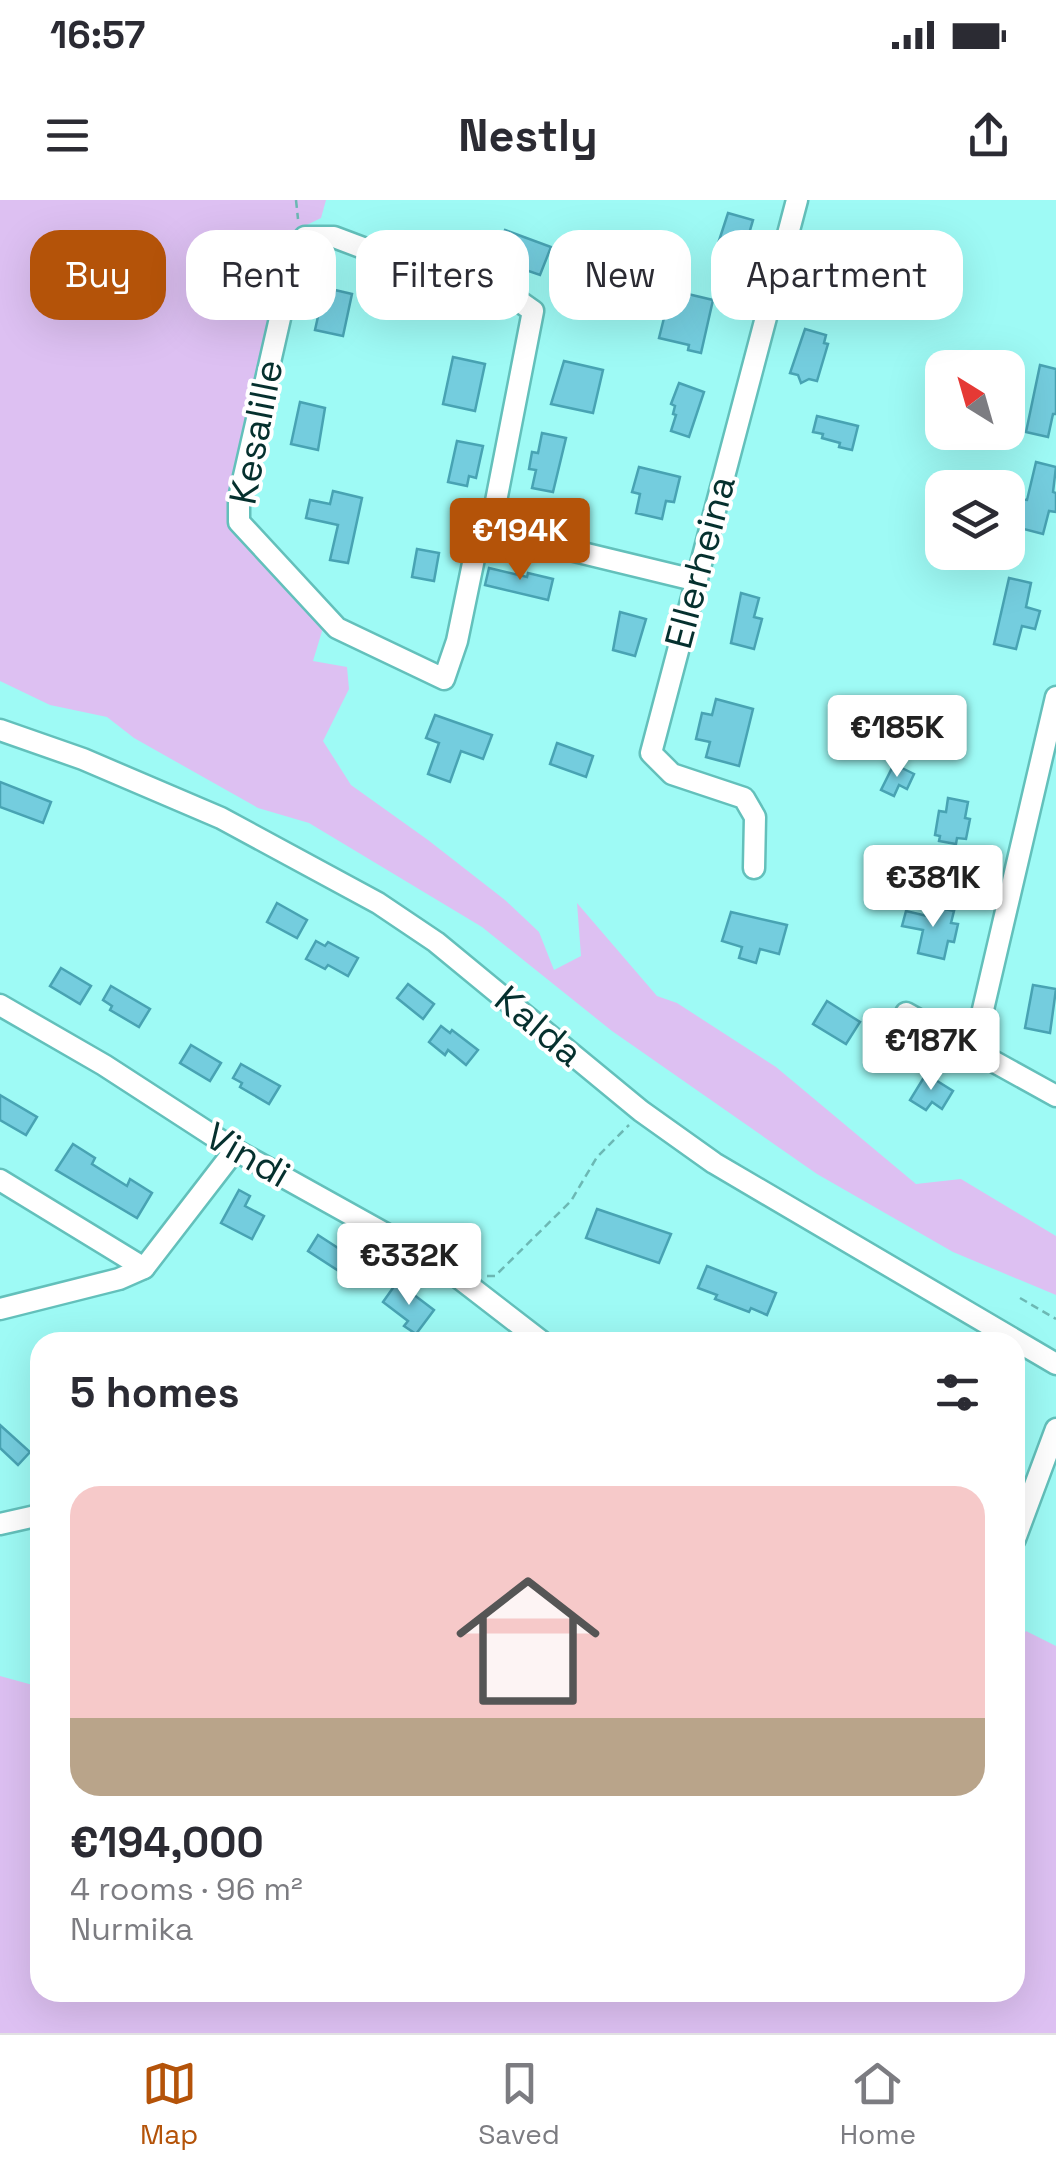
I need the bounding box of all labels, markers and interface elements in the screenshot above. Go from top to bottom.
text: 16:57 [50,11,145,59]
text: Nestly [458,107,598,164]
icon: menu [40,108,95,163]
icon: share [961,108,1016,163]
chip: Buy [30,230,166,320]
chip: Rent [186,230,336,320]
chip: Filters [356,230,529,320]
chip: New [549,230,691,320]
chip: Apartment [711,230,963,320]
north arrow [925,350,1025,450]
map controls [925,350,1025,570]
street label: Kesalille [218,356,294,508]
street label: Ellerheina [654,470,746,654]
button: layers [925,470,1025,570]
pin: €194K [450,498,590,583]
text: €194K [472,510,568,550]
pin: €185K [827,695,967,780]
text: €185K [850,707,944,747]
pin: €381K [863,845,1003,930]
text: €381K [886,857,980,897]
street label: Kalda [485,975,593,1077]
pin: €187K [861,1008,1001,1093]
text: €187K [885,1020,977,1060]
street label: Vindi [197,1112,299,1198]
pin: €332K [339,1223,479,1308]
text: €332K [359,1235,459,1275]
icon: filters [930,1365,985,1420]
text: 5 homes [70,1366,240,1419]
icon: home [438,1551,618,1731]
text: €194,000 [70,1816,264,1869]
text: 4 rooms · 96 m² [70,1869,303,1909]
text: Nurmika [70,1909,194,1949]
tab: Map [140,2056,198,2152]
tab: Saved [478,2056,560,2152]
tab: Home [840,2056,916,2152]

